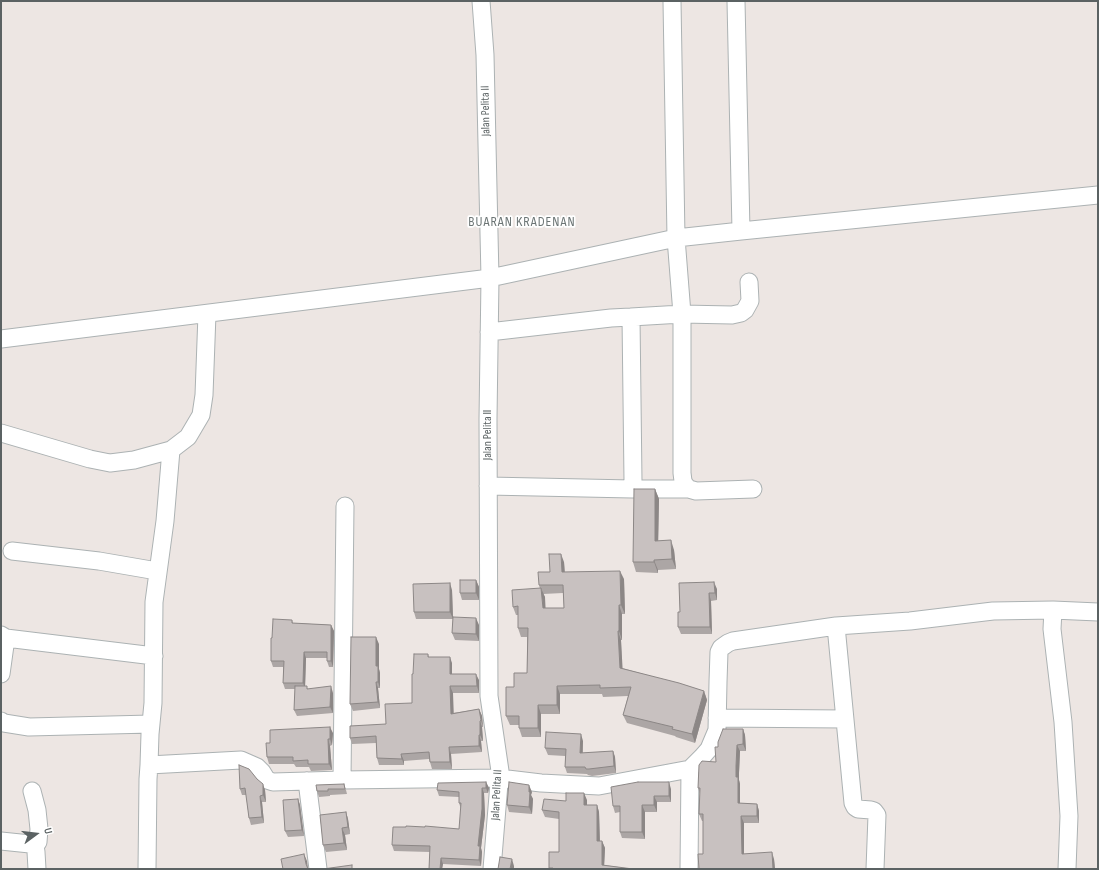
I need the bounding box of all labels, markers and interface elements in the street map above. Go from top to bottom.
street label: Jalan Pelita II [478,86,494,136]
district label: BUARAN KRADENAN [468,214,576,230]
street label: Jalan Pelita II [481,410,495,460]
street label: Jalan Pelita II [488,769,506,821]
north arrow [16,814,56,854]
text: U [41,826,55,835]

